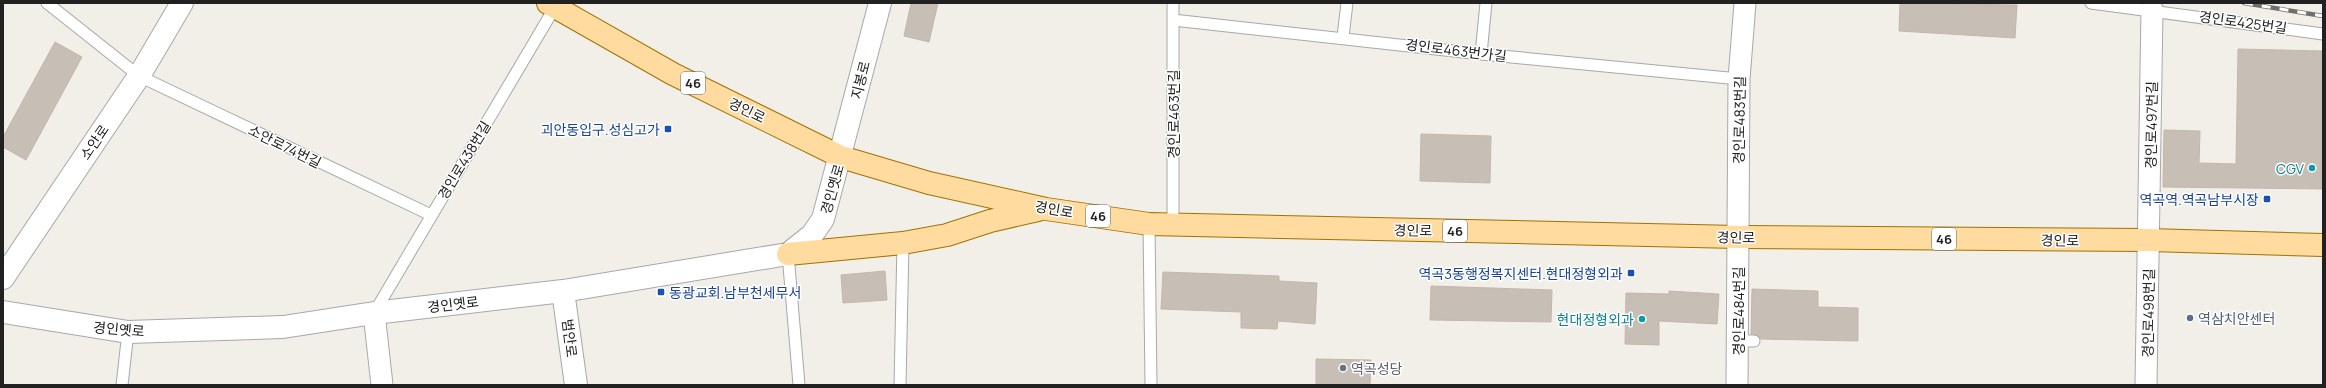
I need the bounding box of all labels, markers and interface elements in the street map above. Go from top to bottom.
street label: 경인로425번길 [2198,6,2288,38]
street label: 경인로463번가길 [1404,34,1508,66]
street label: 지봉로 [846,59,874,101]
street label: 경인로463번길 [1164,69,1183,159]
road number: 46 [681,72,705,94]
street label: 경인로483번길 [1729,76,1749,164]
street label: 경인로497번길 [2141,81,2161,169]
street label: 경인로 [725,93,769,127]
street label: 경인로438번길 [433,117,495,203]
street label: 소안로74번길 [245,120,325,172]
place label: 괴안동입구.성심고가 [541,120,660,139]
street label: 소안로 [75,121,113,163]
marker: 괴안동입구.성심고가 [663,124,673,134]
place label: CGV [2276,159,2305,178]
street label: 경인옛로 [816,162,848,216]
marker: CGV [2307,163,2317,173]
place label: 역곡역.역곡남부시장 [2140,190,2259,209]
marker: 역곡역.역곡남부시장 [2262,194,2272,204]
street label: 경인로 [1033,196,1075,222]
road number: 46 [1086,205,1110,227]
street label: 경인로 [1394,220,1433,240]
road number: 46 [1443,220,1467,242]
street label: 경인로 [1717,227,1756,247]
road number: 46 [1932,228,1956,250]
street label: 경인로 [2041,230,2080,250]
place label: 역곡3동행정복지센터.현대정형외과 [1419,264,1623,283]
street label: 경인로484번길 [1729,266,1748,356]
marker: 역곡3동행정복지센터.현대정형외과 [1626,268,1636,278]
street label: 경인로498번길 [2138,268,2158,358]
place label: 동광교회.남부천세무서 [669,283,801,302]
marker: 동광교회.남부천세무서 [656,287,666,297]
street label: 경인옛로 [426,291,480,317]
place label: 역삼치안센터 [2198,309,2275,328]
place label: 현대정형외과 [1557,310,1634,329]
marker: 역삼치안센터 [2185,313,2195,323]
marker: 현대정형외과 [1637,314,1647,324]
street label: 경인옛로 [93,317,146,341]
street label: 범안로 [558,318,582,358]
place label: 역곡성당 [1351,359,1403,378]
marker: 역곡성당 [1338,363,1348,373]

